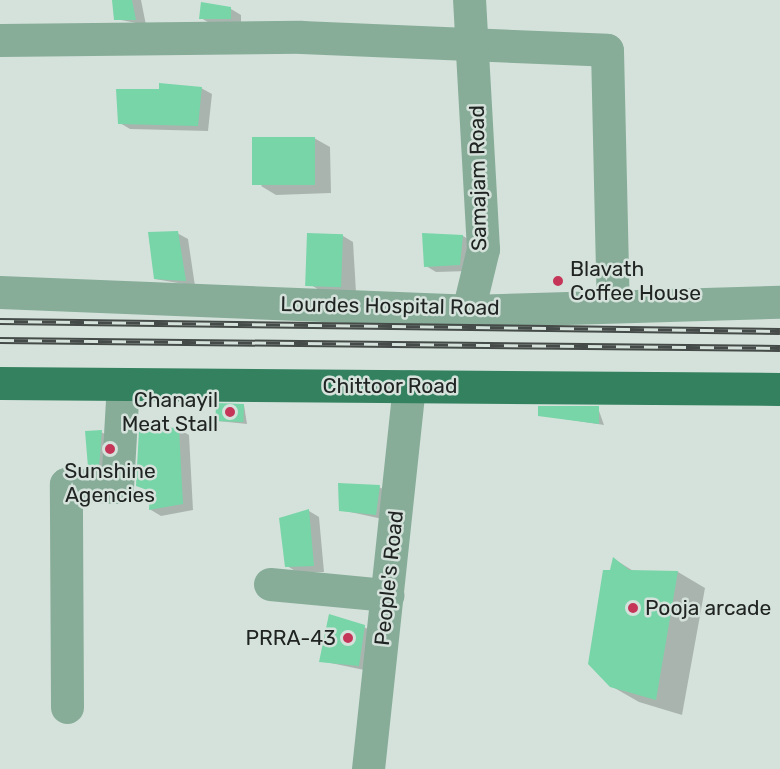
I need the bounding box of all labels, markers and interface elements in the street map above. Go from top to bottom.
street label: Samajam Road [464,105,492,251]
place label: Blavath Coffee House [570,256,701,306]
marker: Blavath Coffee House [551,274,565,288]
street label: Lourdes Hospital Road [280,291,500,321]
street label: Chittoor Road [322,373,458,399]
place label: Chanayil Meat Stall [122,387,218,437]
marker: Chanayil Meat Stall [223,405,237,419]
marker: Sunshine Agencies [103,442,117,456]
place label: Sunshine Agencies [64,458,156,508]
street label: People's Road [369,509,409,647]
place label: Pooja arcade [645,595,771,621]
marker: Pooja arcade [626,601,640,615]
place label: PRRA-43 [246,625,336,651]
marker: PRRA-43 [341,631,355,645]

